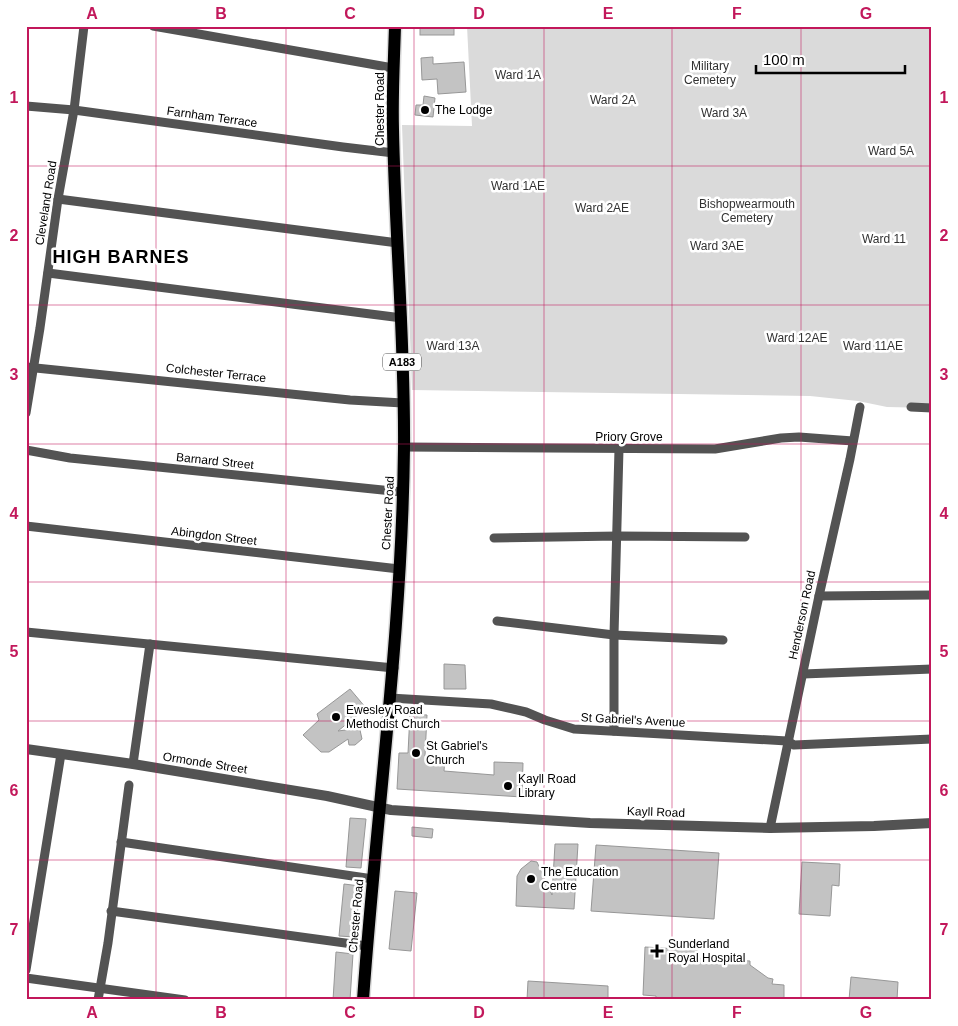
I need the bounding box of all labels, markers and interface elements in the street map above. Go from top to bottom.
text: A [86,5,98,22]
text: B [215,5,227,22]
text: C [344,5,356,22]
text: D [473,5,485,22]
text: E [603,5,614,22]
text: F [732,5,742,22]
text: G [860,5,872,22]
scale bar [756,42,904,74]
text: 100 m [763,51,805,68]
park label: Military Cemetery [684,59,736,87]
park label: Ward 1A [495,68,541,82]
street label: Chester Road [373,72,387,146]
text: 1 [10,89,19,106]
text: 1 [940,89,949,106]
park label: Ward 2A [590,93,636,107]
place label: The Lodge [435,103,493,117]
street label: Farnham Terrace [166,104,258,130]
marker: The Lodge [419,104,431,116]
park label: Ward 3A [701,106,747,120]
park label: Ward 5A [868,144,914,158]
street label: Cleveland Road [32,160,60,246]
park label: Ward 1AE [491,179,545,193]
park label: Bishopwearmouth Cemetery [699,197,795,225]
park label: Ward 2AE [575,201,629,215]
text: 2 [10,227,19,244]
text: 2 [940,227,949,244]
park label: Ward 11 [862,232,906,246]
park label: Ward 3AE [690,239,744,253]
district label: HIGH BARNES [52,247,190,267]
park label: Ward 12AE [767,331,827,345]
park label: Ward 13A [427,339,479,353]
park label: Ward 11AE [843,339,903,353]
road number: A183 [383,354,421,371]
street label: Colchester Terrace [165,361,267,385]
text: 3 [10,366,19,383]
text: 3 [940,366,949,383]
street label: Priory Grove [595,430,663,444]
street label: Barnard Street [175,450,255,472]
street label: Chester Road [379,476,397,550]
text: 4 [10,505,19,522]
text: 4 [940,505,949,522]
street label: Abingdon Street [170,524,258,548]
street label: Henderson Road [786,569,818,661]
text: 5 [10,643,19,660]
text: 5 [940,643,949,660]
place label: Ewesley Road Methodist Church [346,703,440,731]
street label: St Gabriel's Avenue [580,710,686,730]
marker: Ewesley Road Methodist Church [330,711,342,723]
place label: St Gabriel's Church [426,739,488,767]
marker: St Gabriel's Church [410,747,422,759]
street label: Ormonde Street [162,749,249,777]
place label: Kayll Road Library [518,772,576,800]
marker: Kayll Road Library [502,780,514,792]
text: 6 [10,782,19,799]
text: 6 [940,782,949,799]
street label: Kayll Road [627,804,685,820]
place label: The Education Centre [541,865,618,893]
marker: The Education Centre [525,873,537,885]
street label: Chester Road [346,879,366,953]
text: 7 [10,921,19,938]
text: 7 [940,921,949,938]
place label: Sunderland Royal Hospital [668,937,745,965]
marker: Sunderland Royal Hospital [650,944,664,958]
text: A [86,1004,98,1021]
text: B [215,1004,227,1021]
text: C [344,1004,356,1021]
text: D [473,1004,485,1021]
text: E [603,1004,614,1021]
text: F [732,1004,742,1021]
text: G [860,1004,872,1021]

